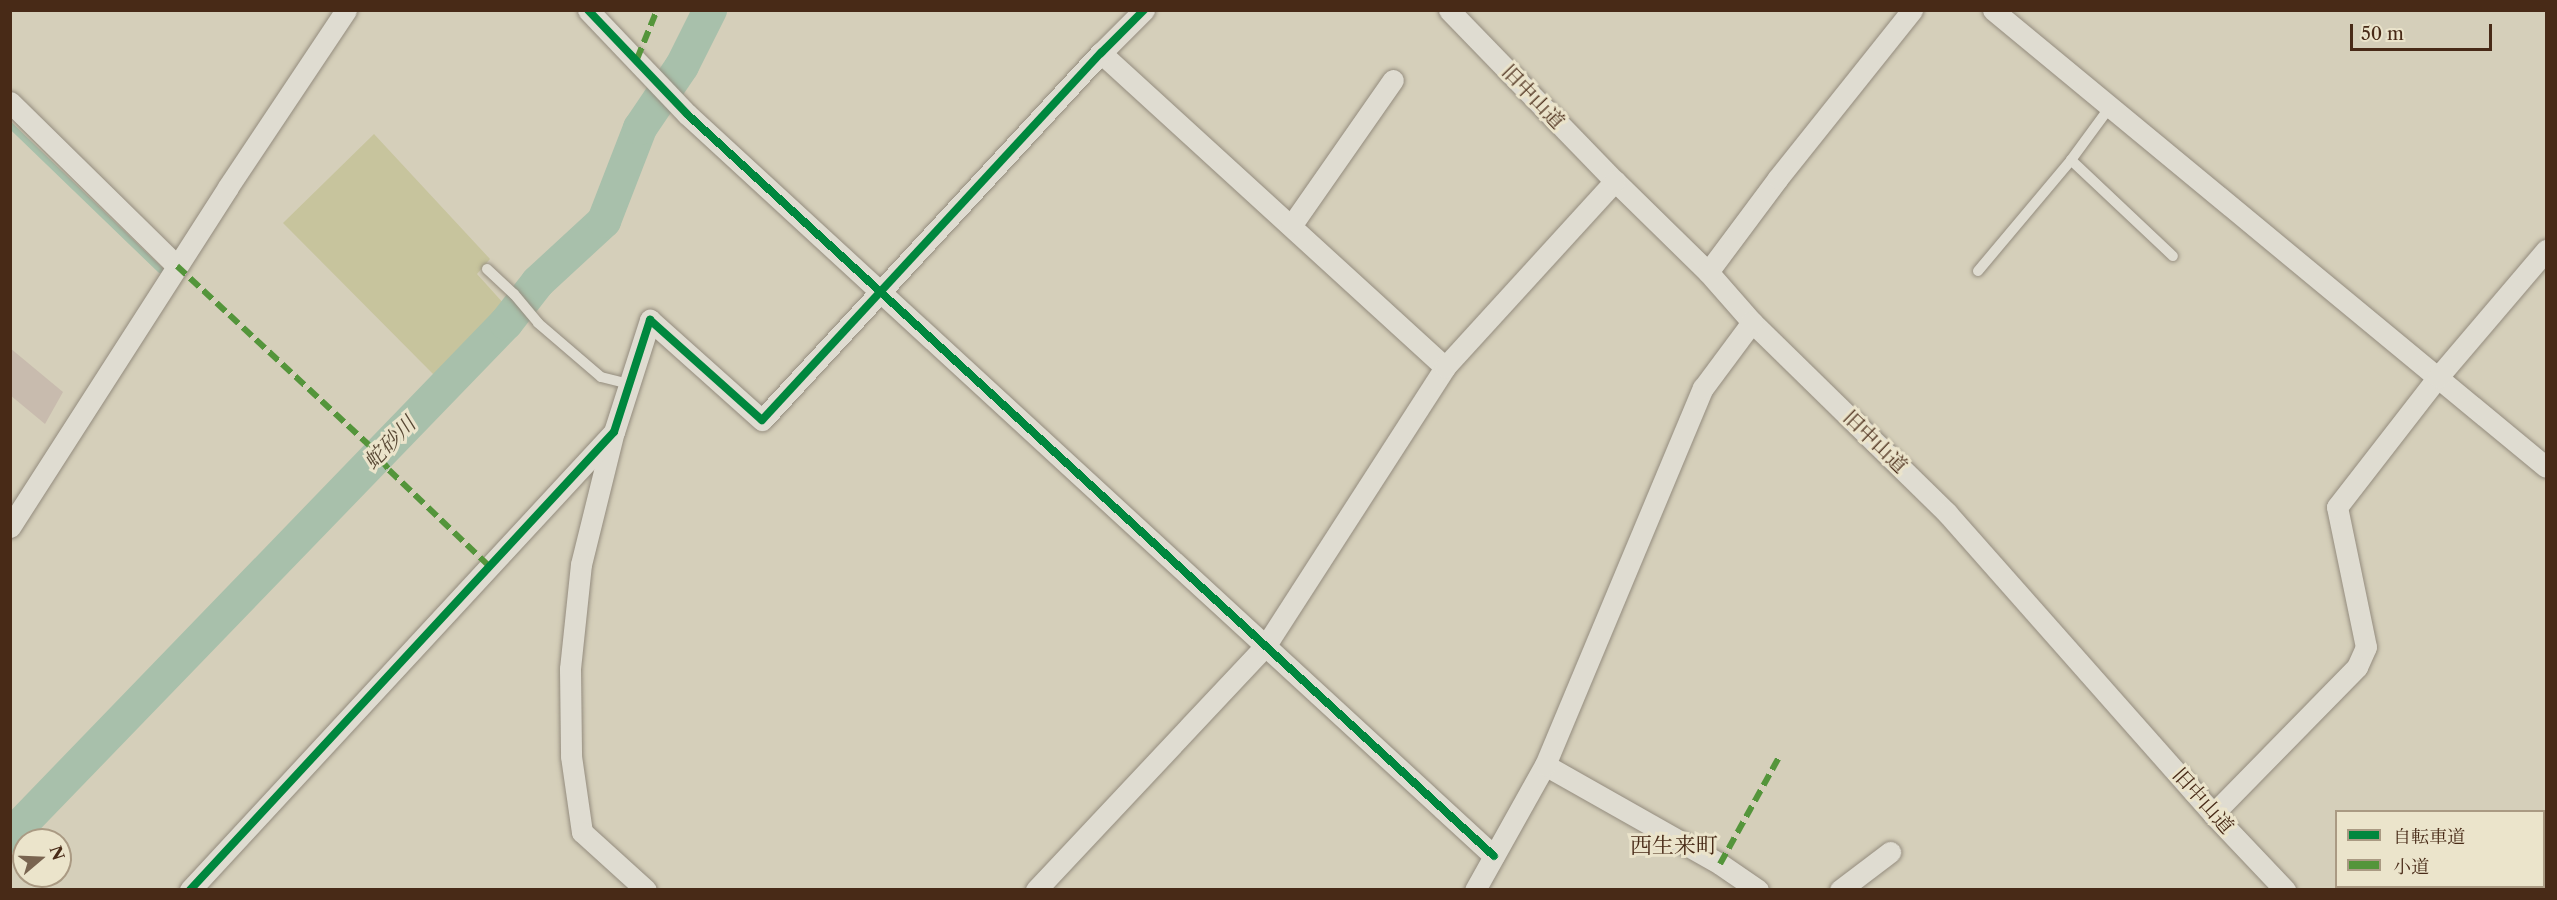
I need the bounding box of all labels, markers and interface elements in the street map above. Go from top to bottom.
scale bar [2353,12,2496,50]
text: 50 m [2361,23,2404,45]
street label: 旧中山道 [1497,60,1569,134]
street label: 旧中山道 [1838,406,1912,478]
water label: 蛇砂川 [359,412,421,474]
street label: 旧中山道 [2167,763,2239,839]
legend [2335,810,2545,888]
text: 自転車道 [2393,826,2465,848]
north arrow [12,828,72,888]
district label: 西生来町 [1630,833,1718,859]
text: N [45,843,69,863]
text: 小道 [2393,856,2429,878]

